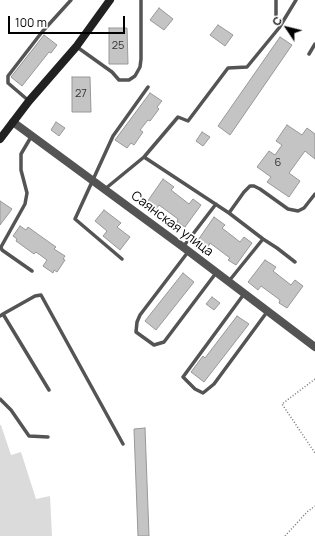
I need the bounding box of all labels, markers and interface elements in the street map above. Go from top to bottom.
scale bar [10,8,127,34]
north arrow [267,8,307,48]
text: С [268,13,285,28]
text: 100 m [15,14,47,31]
house number: 25 [112,39,124,53]
house number: 27 [75,87,87,101]
house number: 6 [275,156,281,170]
street label: Саянская улица [128,188,216,260]

